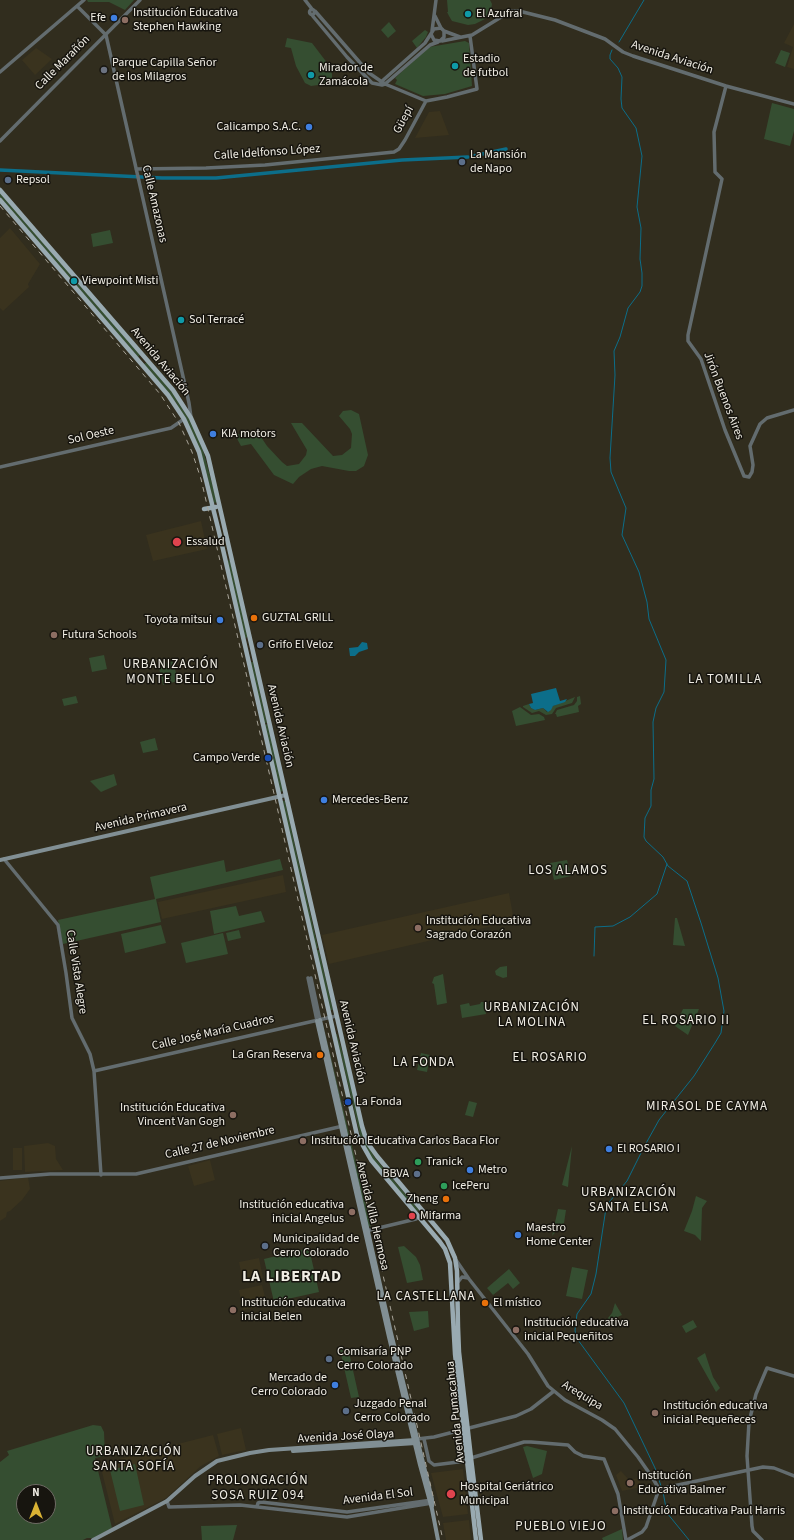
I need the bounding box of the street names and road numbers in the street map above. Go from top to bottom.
street label: Calle Marañón [33,33,93,93]
street label: Avenida Aviación [629,38,715,78]
street label: Güepí [391,104,417,136]
street label: Calle Idelfonso López [213,142,321,164]
street label: Calle Amazonas [138,164,170,244]
street label: Avenida Aviación [127,325,193,399]
street label: Jirón Buenos Aires [700,350,746,442]
street label: Sol Oeste [67,424,115,448]
street label: Avenida Aviación [263,683,297,769]
street label: Avenida Primavera [94,800,188,836]
street label: Calle Vista Alegre [62,929,90,1015]
street label: Avenida Aviación [335,999,369,1085]
street label: Calle José María Cuadros [151,1012,275,1054]
street label: Calle 27 de Noviembre [164,1123,276,1163]
street label: Avenida Villa Hermosa [352,1160,392,1272]
street label: Avenida Pumacahua [443,1360,469,1464]
street label: Arequipa [559,1378,605,1414]
street label: Avenida José Olaya [297,1427,395,1447]
street label: Avenida El Sol [342,1486,414,1508]

